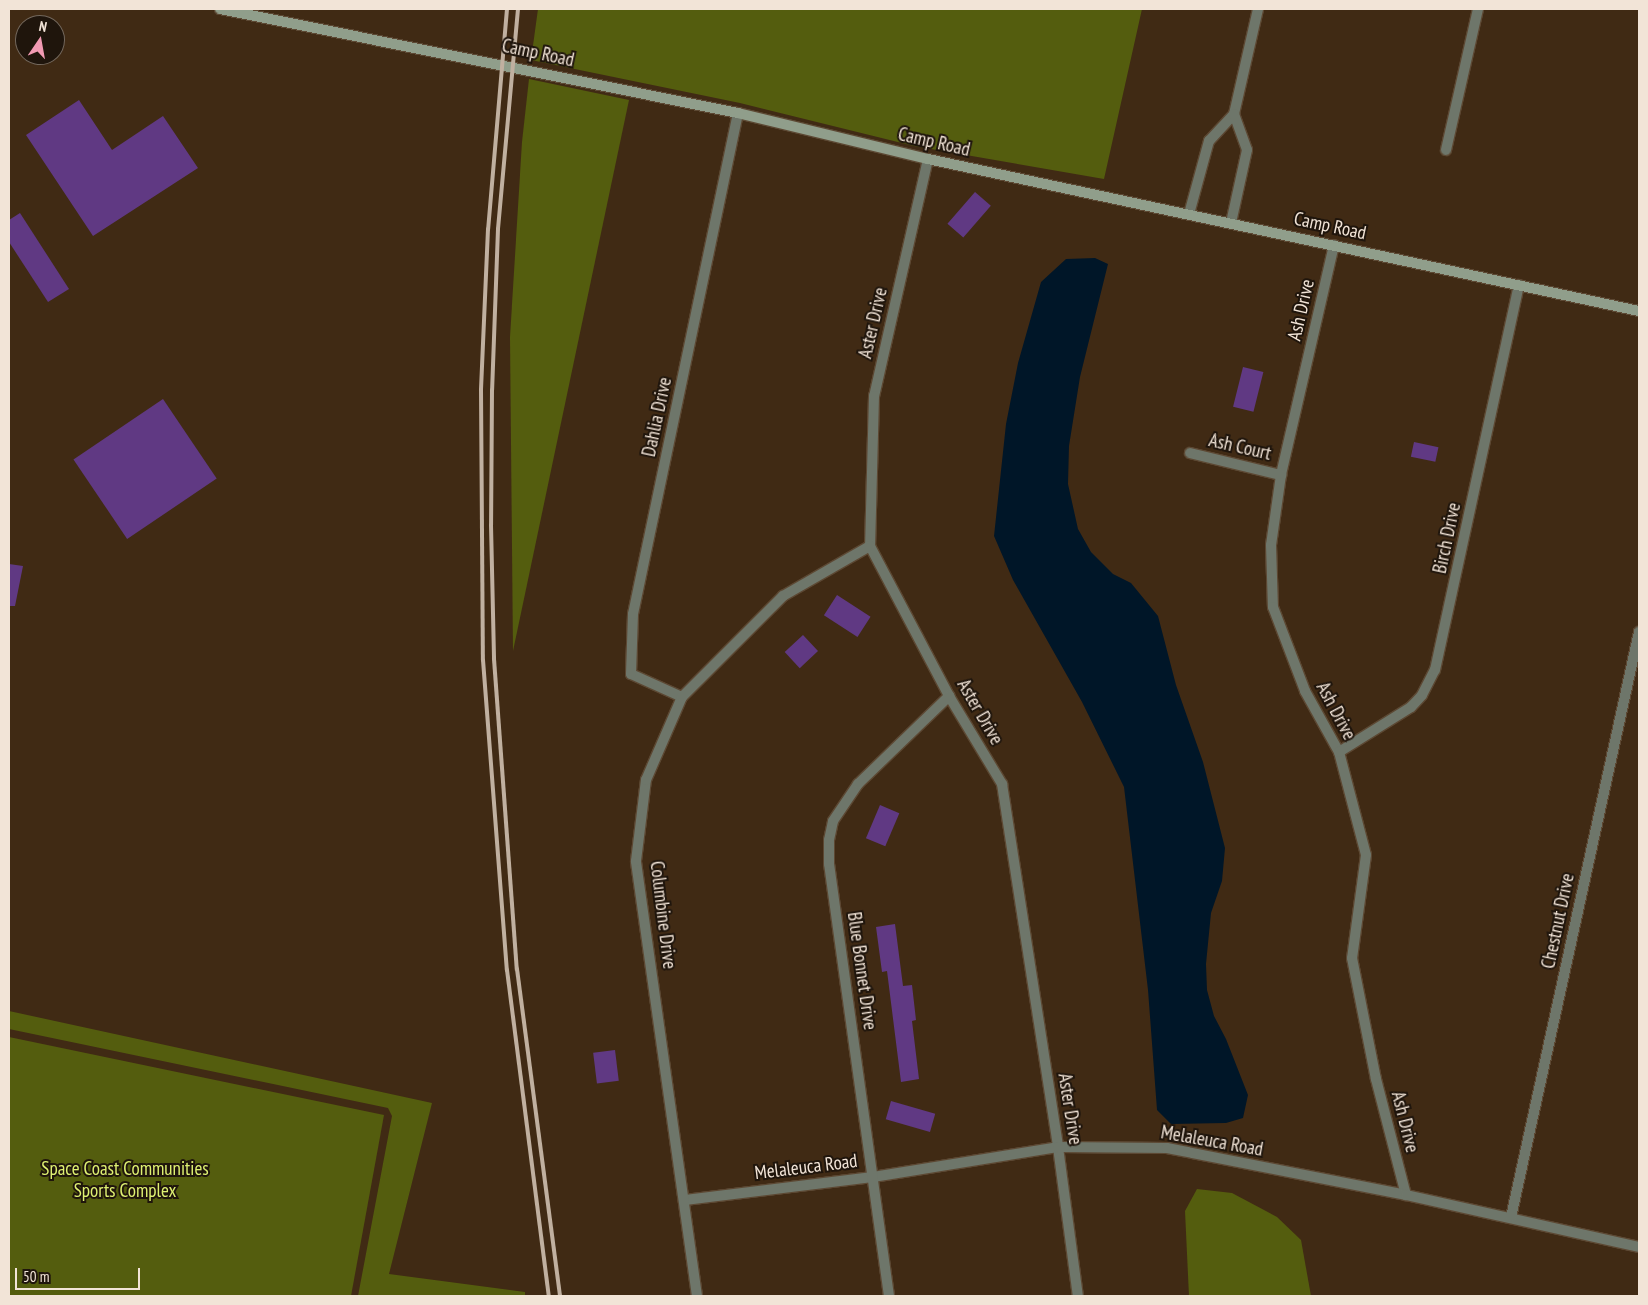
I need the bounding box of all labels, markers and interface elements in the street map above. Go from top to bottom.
north arrow [15,15,65,65]
text: N [37,17,48,36]
street label: Camp Road [500,34,576,72]
street label: Camp Road [896,123,972,161]
street label: Camp Road [1292,207,1368,245]
street label: Ash Drive [1283,277,1319,343]
street label: Aster Drive [854,285,892,361]
street label: Dahlia Drive [637,375,677,459]
street label: Ash Court [1207,429,1273,465]
street label: Birch Drive [1428,500,1466,576]
street label: Aster Drive [952,675,1008,749]
street label: Ash Drive [1311,678,1361,744]
street label: Columbine Drive [645,860,681,970]
street label: Chestnut Drive [1537,871,1579,971]
street label: Blue Bonnet Drive [842,911,882,1031]
street label: Aster Drive [1053,1072,1087,1146]
street label: Ash Drive [1386,1089,1424,1155]
street label: Melaleuca Road [1159,1121,1265,1161]
street label: Melaleuca Road [753,1149,859,1185]
park label: Space Coast Communities Sports Complex [41,1158,209,1202]
scale bar [18,1258,142,1290]
text: 50 m [23,1267,49,1286]

